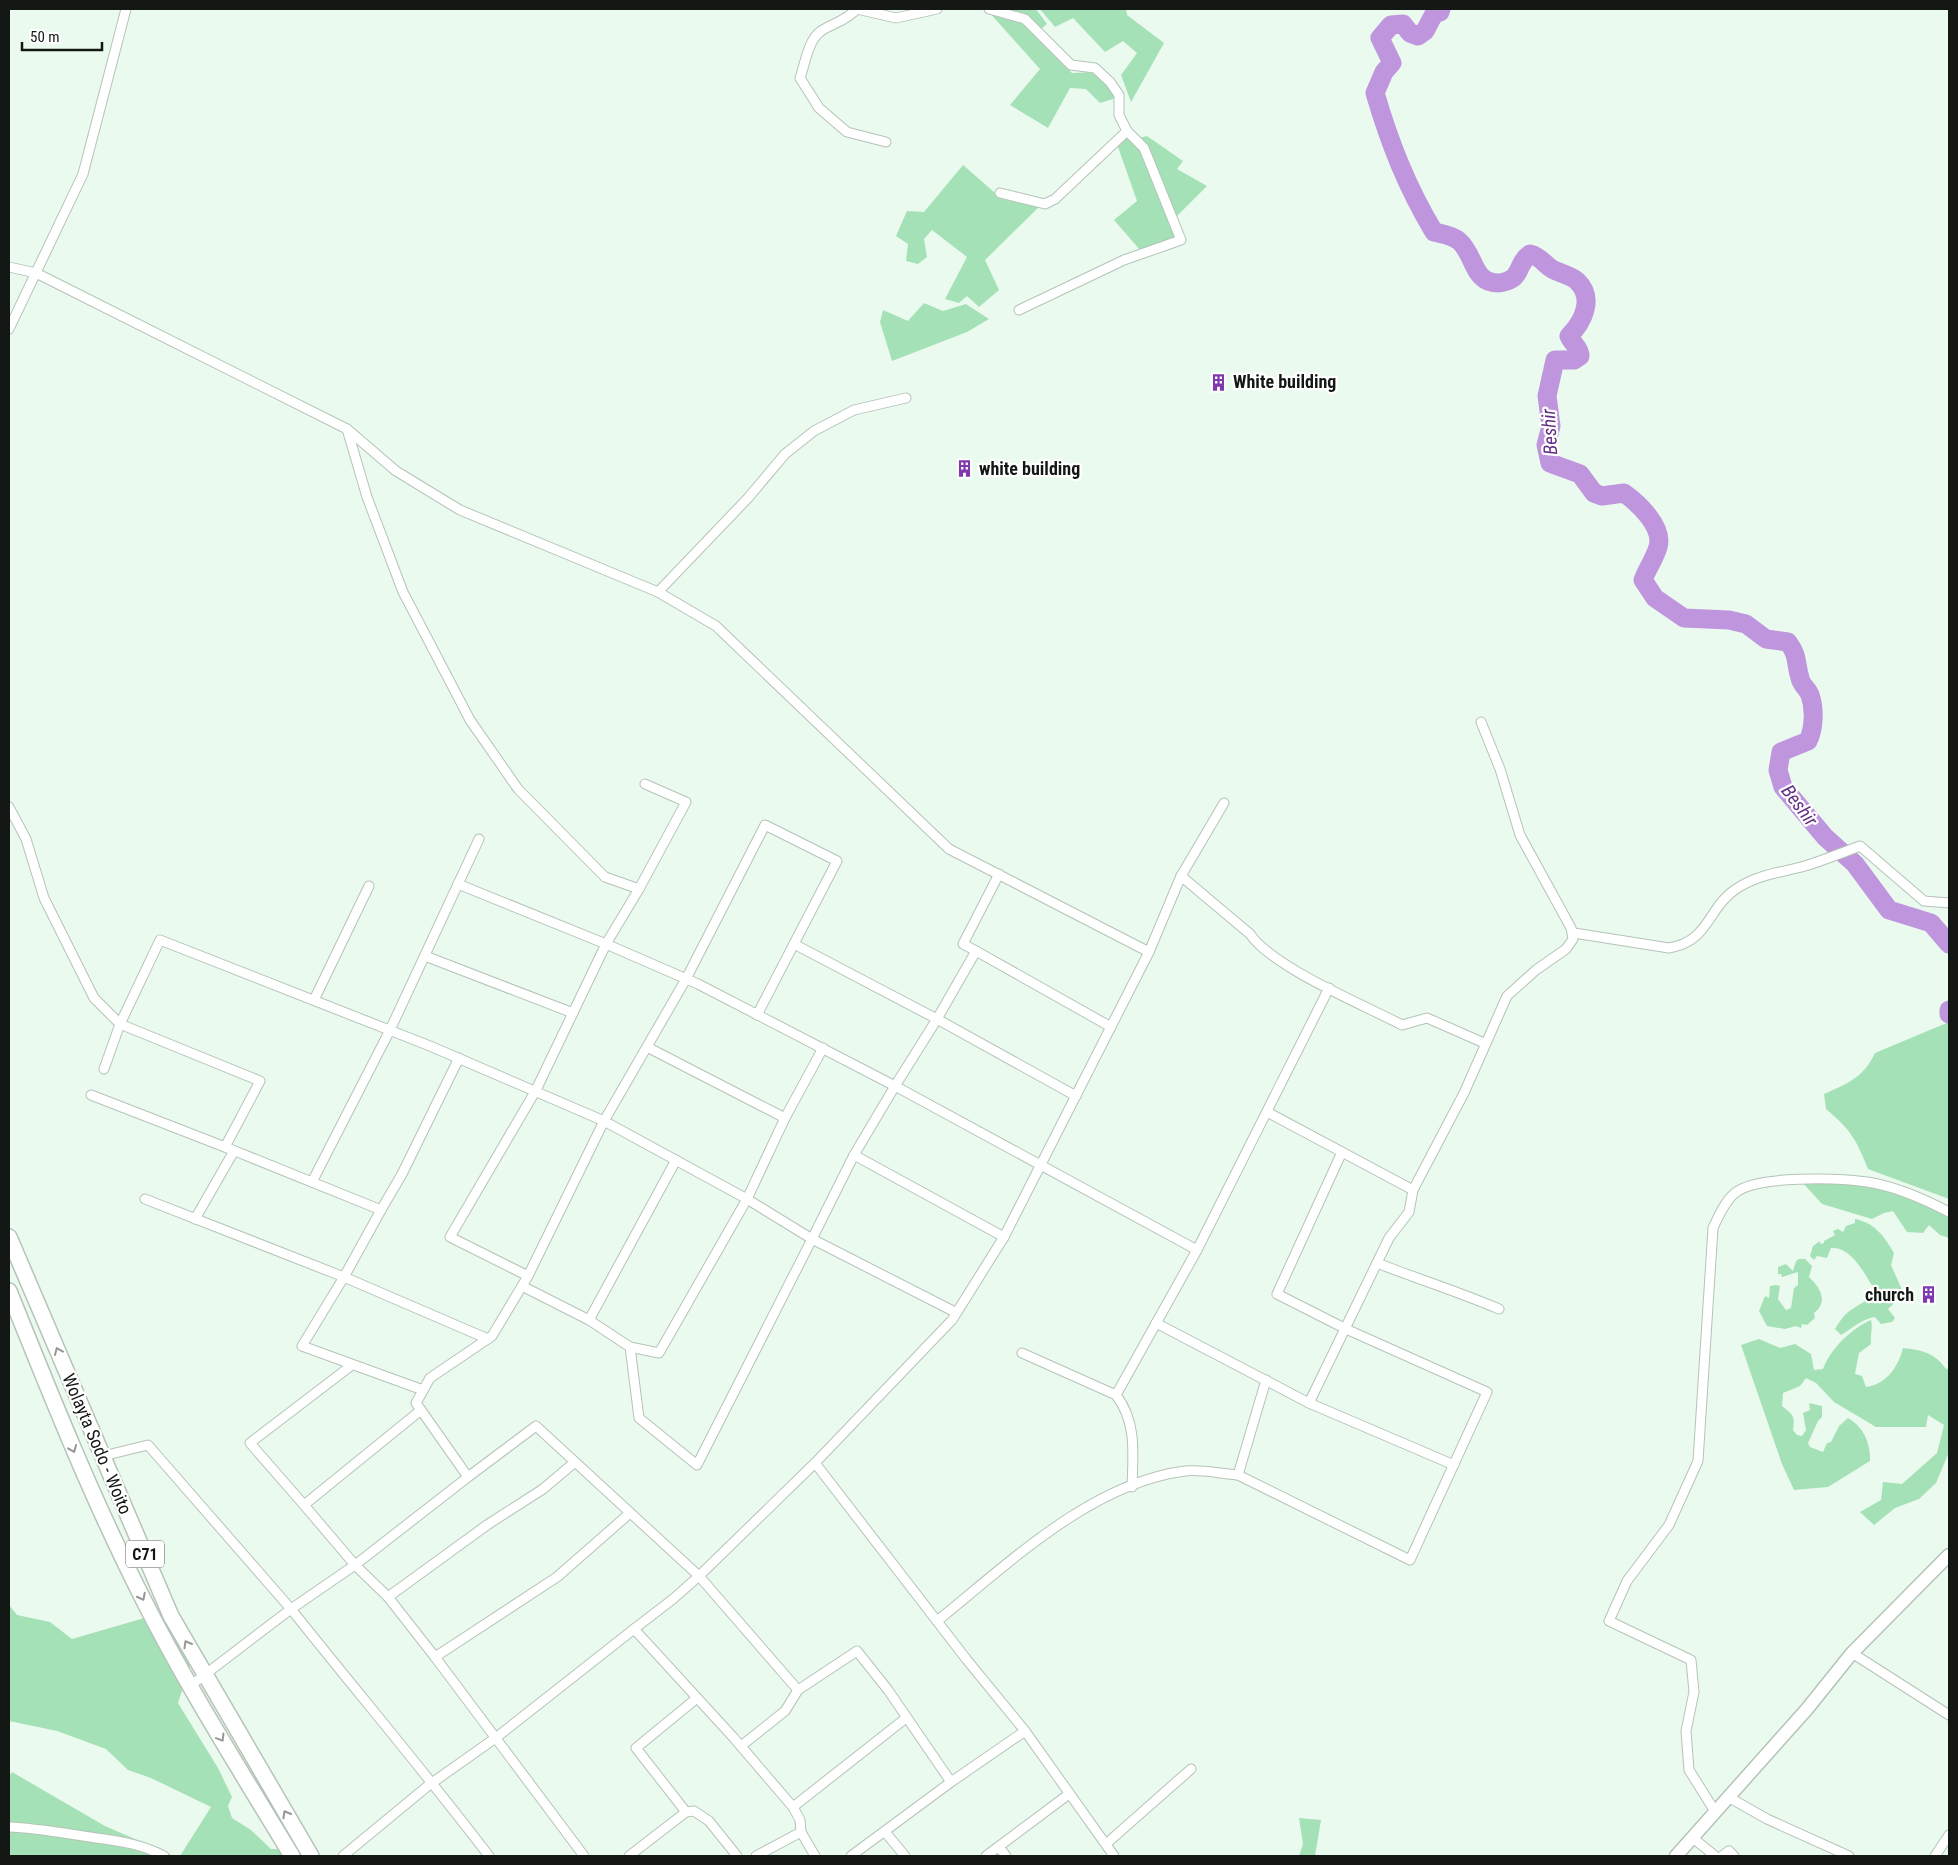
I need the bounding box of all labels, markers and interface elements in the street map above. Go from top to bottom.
scale bar [22,20,102,52]
text: 50 m [30,28,60,46]
place label: White building [1233,371,1336,392]
building icon: White building [1209,372,1229,392]
water label: Beshir [1537,408,1562,455]
place label: white building [979,458,1080,479]
building icon: white building [955,459,975,479]
water label: Beshir [1777,780,1823,831]
place label: church [1865,1284,1914,1305]
building icon: church [1918,1285,1938,1305]
one-way arrow [53,1347,64,1356]
street label: Wolayta Sodo - Woito [58,1370,137,1517]
one-way arrow [68,1445,78,1453]
road number: C71 [126,1540,164,1568]
one-way arrow [136,1592,146,1601]
one-way arrow [183,1640,193,1649]
one-way arrow [215,1733,225,1742]
one-way arrow [283,1811,293,1820]

